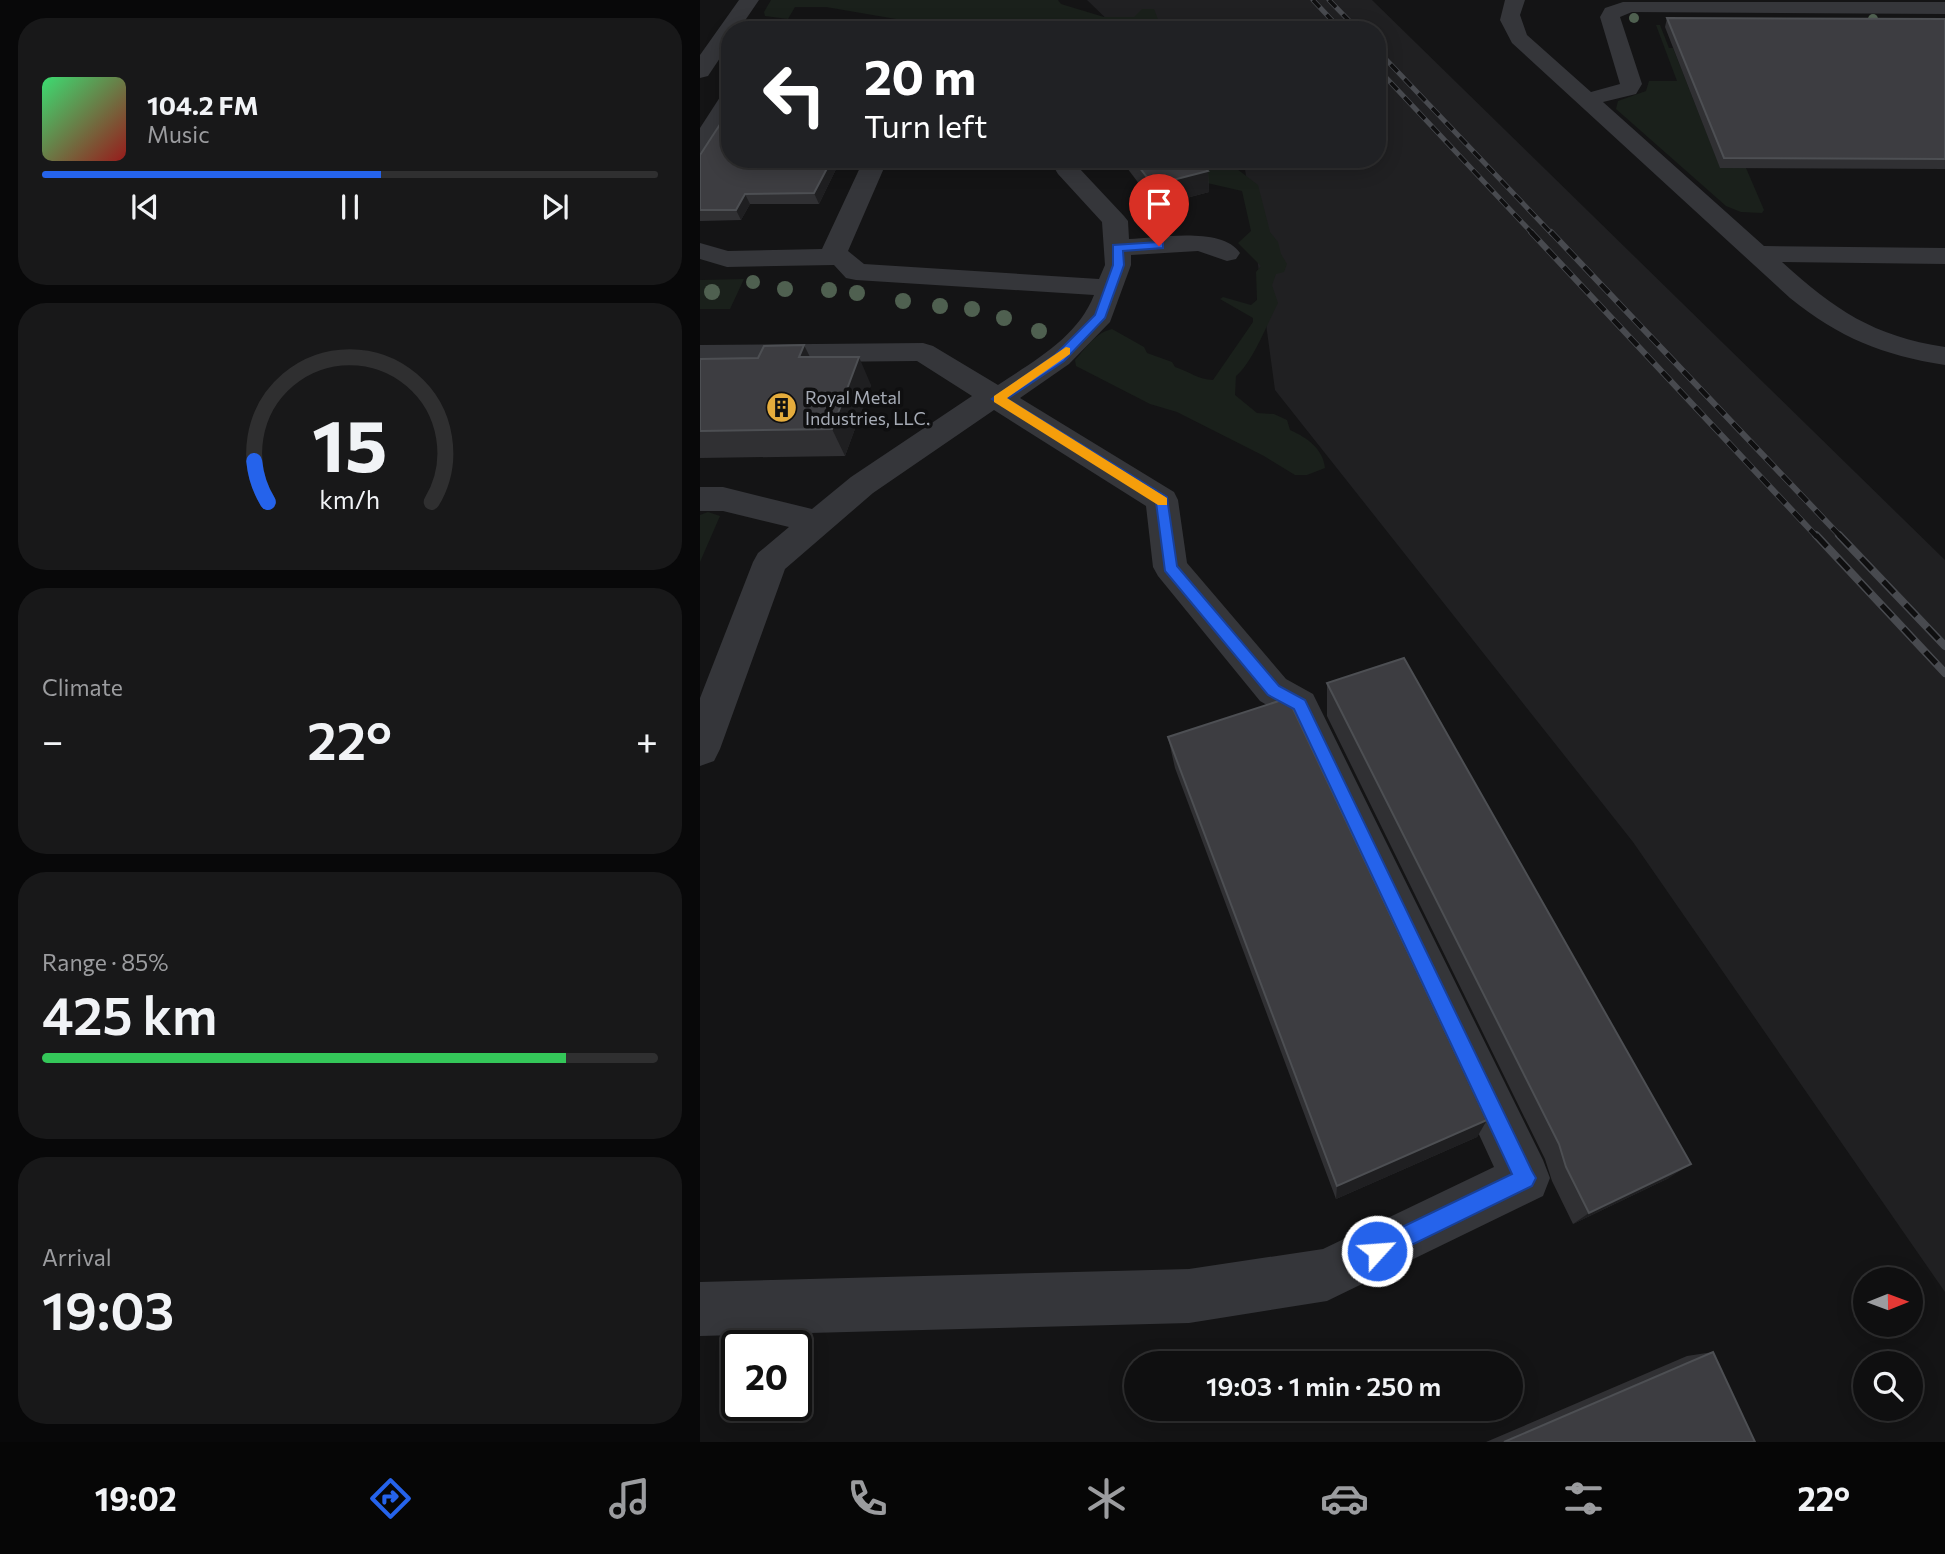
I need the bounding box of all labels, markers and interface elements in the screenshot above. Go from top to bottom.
text: 20 m [864,45,976,105]
icon: left [749,49,840,140]
text: 104.2 FM [147,89,259,120]
text: Turn left [864,105,988,145]
text: Music [147,120,210,148]
pin [1129,174,1189,246]
icon: arrive [1140,185,1178,223]
icon: previous [126,188,164,226]
icon: pause [331,188,369,226]
icon: next [536,188,574,226]
place label: Royal Metal Industries, LLC. [805,386,930,429]
building icon: Royal Metal Industries, LLC. [765,390,799,424]
text: 15 [312,399,388,488]
text: km/h [320,484,380,514]
text: Climate [42,673,123,701]
text: 22° [307,707,392,771]
text: − [42,716,64,763]
text: + [636,716,658,763]
text: Range · 85% [42,948,169,976]
text: 425 km [42,982,217,1046]
position arrow [1340,1214,1414,1288]
text: Arrival [42,1243,112,1271]
north arrow [1853,1267,1923,1337]
map controls [1853,1267,1923,1421]
text: 19:03 [42,1277,174,1341]
speed limit sign: 20 [721,1330,812,1421]
button: search [1853,1351,1923,1421]
text: 19:03 · 1 min · 250 m [1206,1370,1441,1401]
icon: directions [366,1474,415,1523]
icon: music [605,1474,654,1523]
icon: phone [843,1474,892,1523]
icon: climate [1082,1474,1131,1523]
icon: car [1320,1474,1369,1523]
icon: filters [1559,1474,1608,1523]
text: 19:02 [95,1478,177,1518]
text: 22° [1797,1478,1850,1518]

